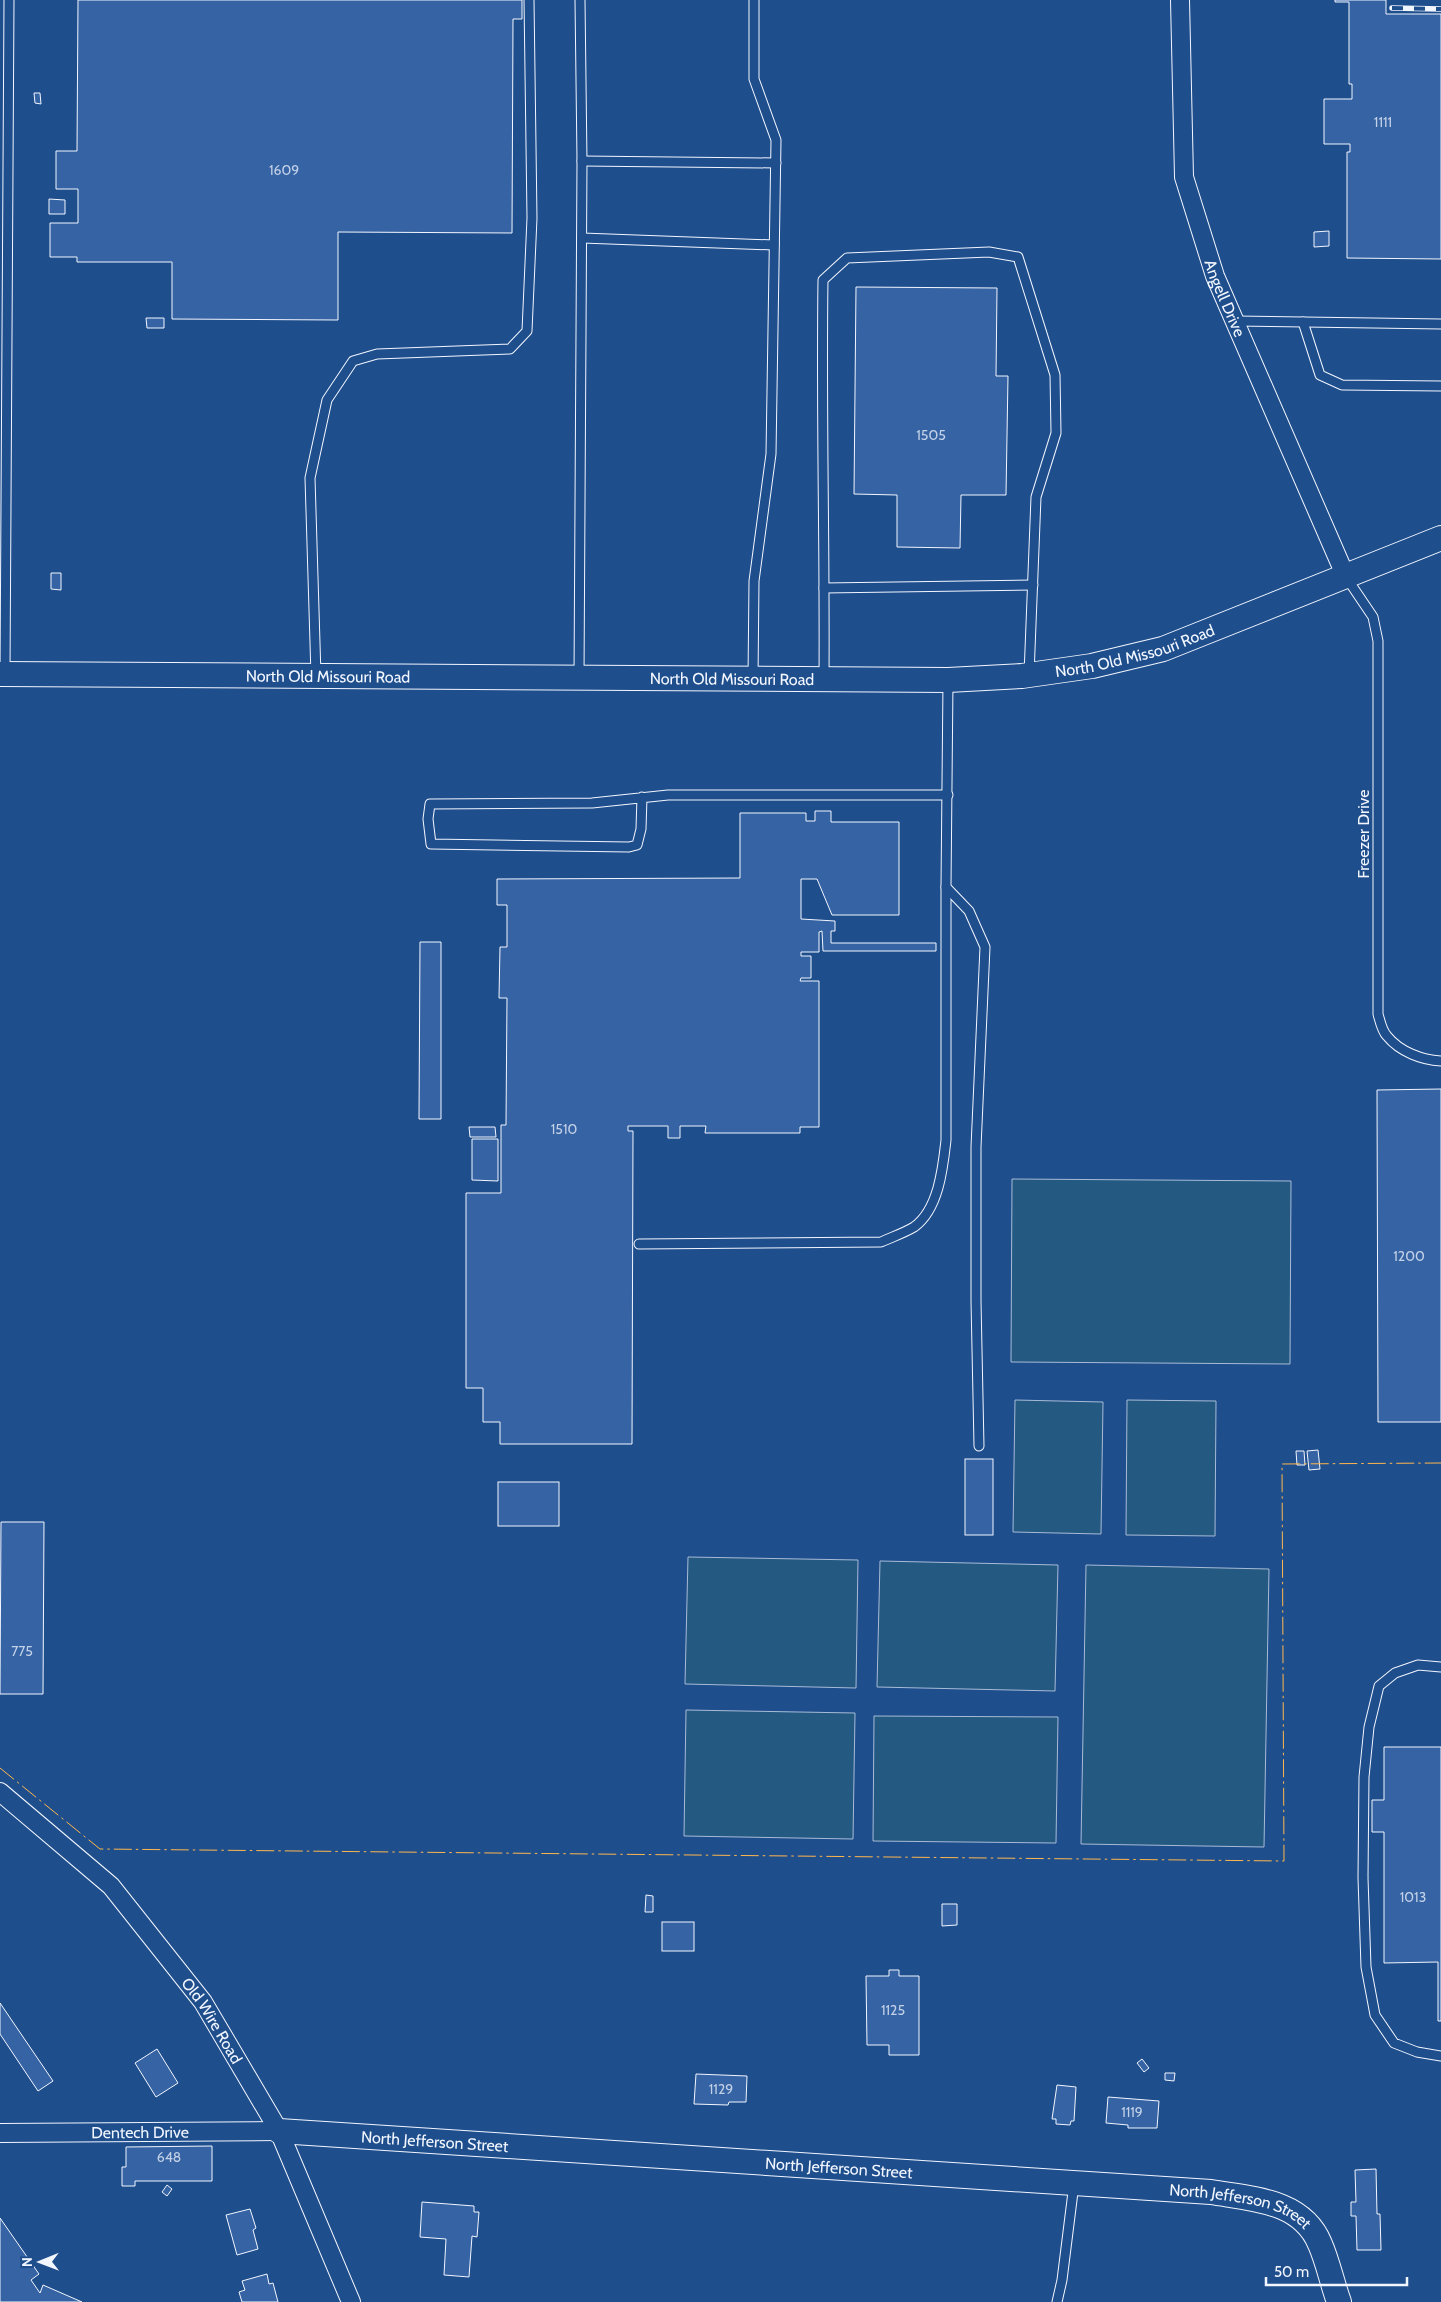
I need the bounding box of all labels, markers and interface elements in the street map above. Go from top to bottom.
house number: 1111 [1374,113,1392,131]
house number: 1609 [269,161,299,179]
street label: Angell Drive [1200,257,1249,340]
house number: 1505 [916,426,946,444]
street label: North Old Missouri Road [1054,620,1217,681]
street label: North Old Missouri Road [246,667,410,687]
street label: North Old Missouri Road [650,669,814,689]
street label: Freezer Drive [1354,790,1373,878]
house number: 1510 [551,1120,577,1138]
house number: 1200 [1393,1247,1425,1265]
house number: 775 [11,1642,33,1660]
house number: 1013 [1400,1888,1426,1906]
street label: Old Wire Road [177,1974,246,2067]
house number: 1125 [881,2001,905,2019]
house number: 1129 [709,2080,733,2098]
house number: 1119 [1121,2103,1143,2121]
street label: Dentech Drive [91,2123,189,2142]
street label: North Jefferson Street [360,2127,509,2156]
house number: 648 [157,2148,181,2166]
street label: North Jefferson Street [765,2154,914,2182]
street label: North Jefferson Street [1169,2180,1316,2233]
north arrow [15,2237,65,2287]
scale bar [1266,2254,1407,2286]
text: N [18,2257,36,2267]
text: 50 m [1274,2263,1309,2281]

